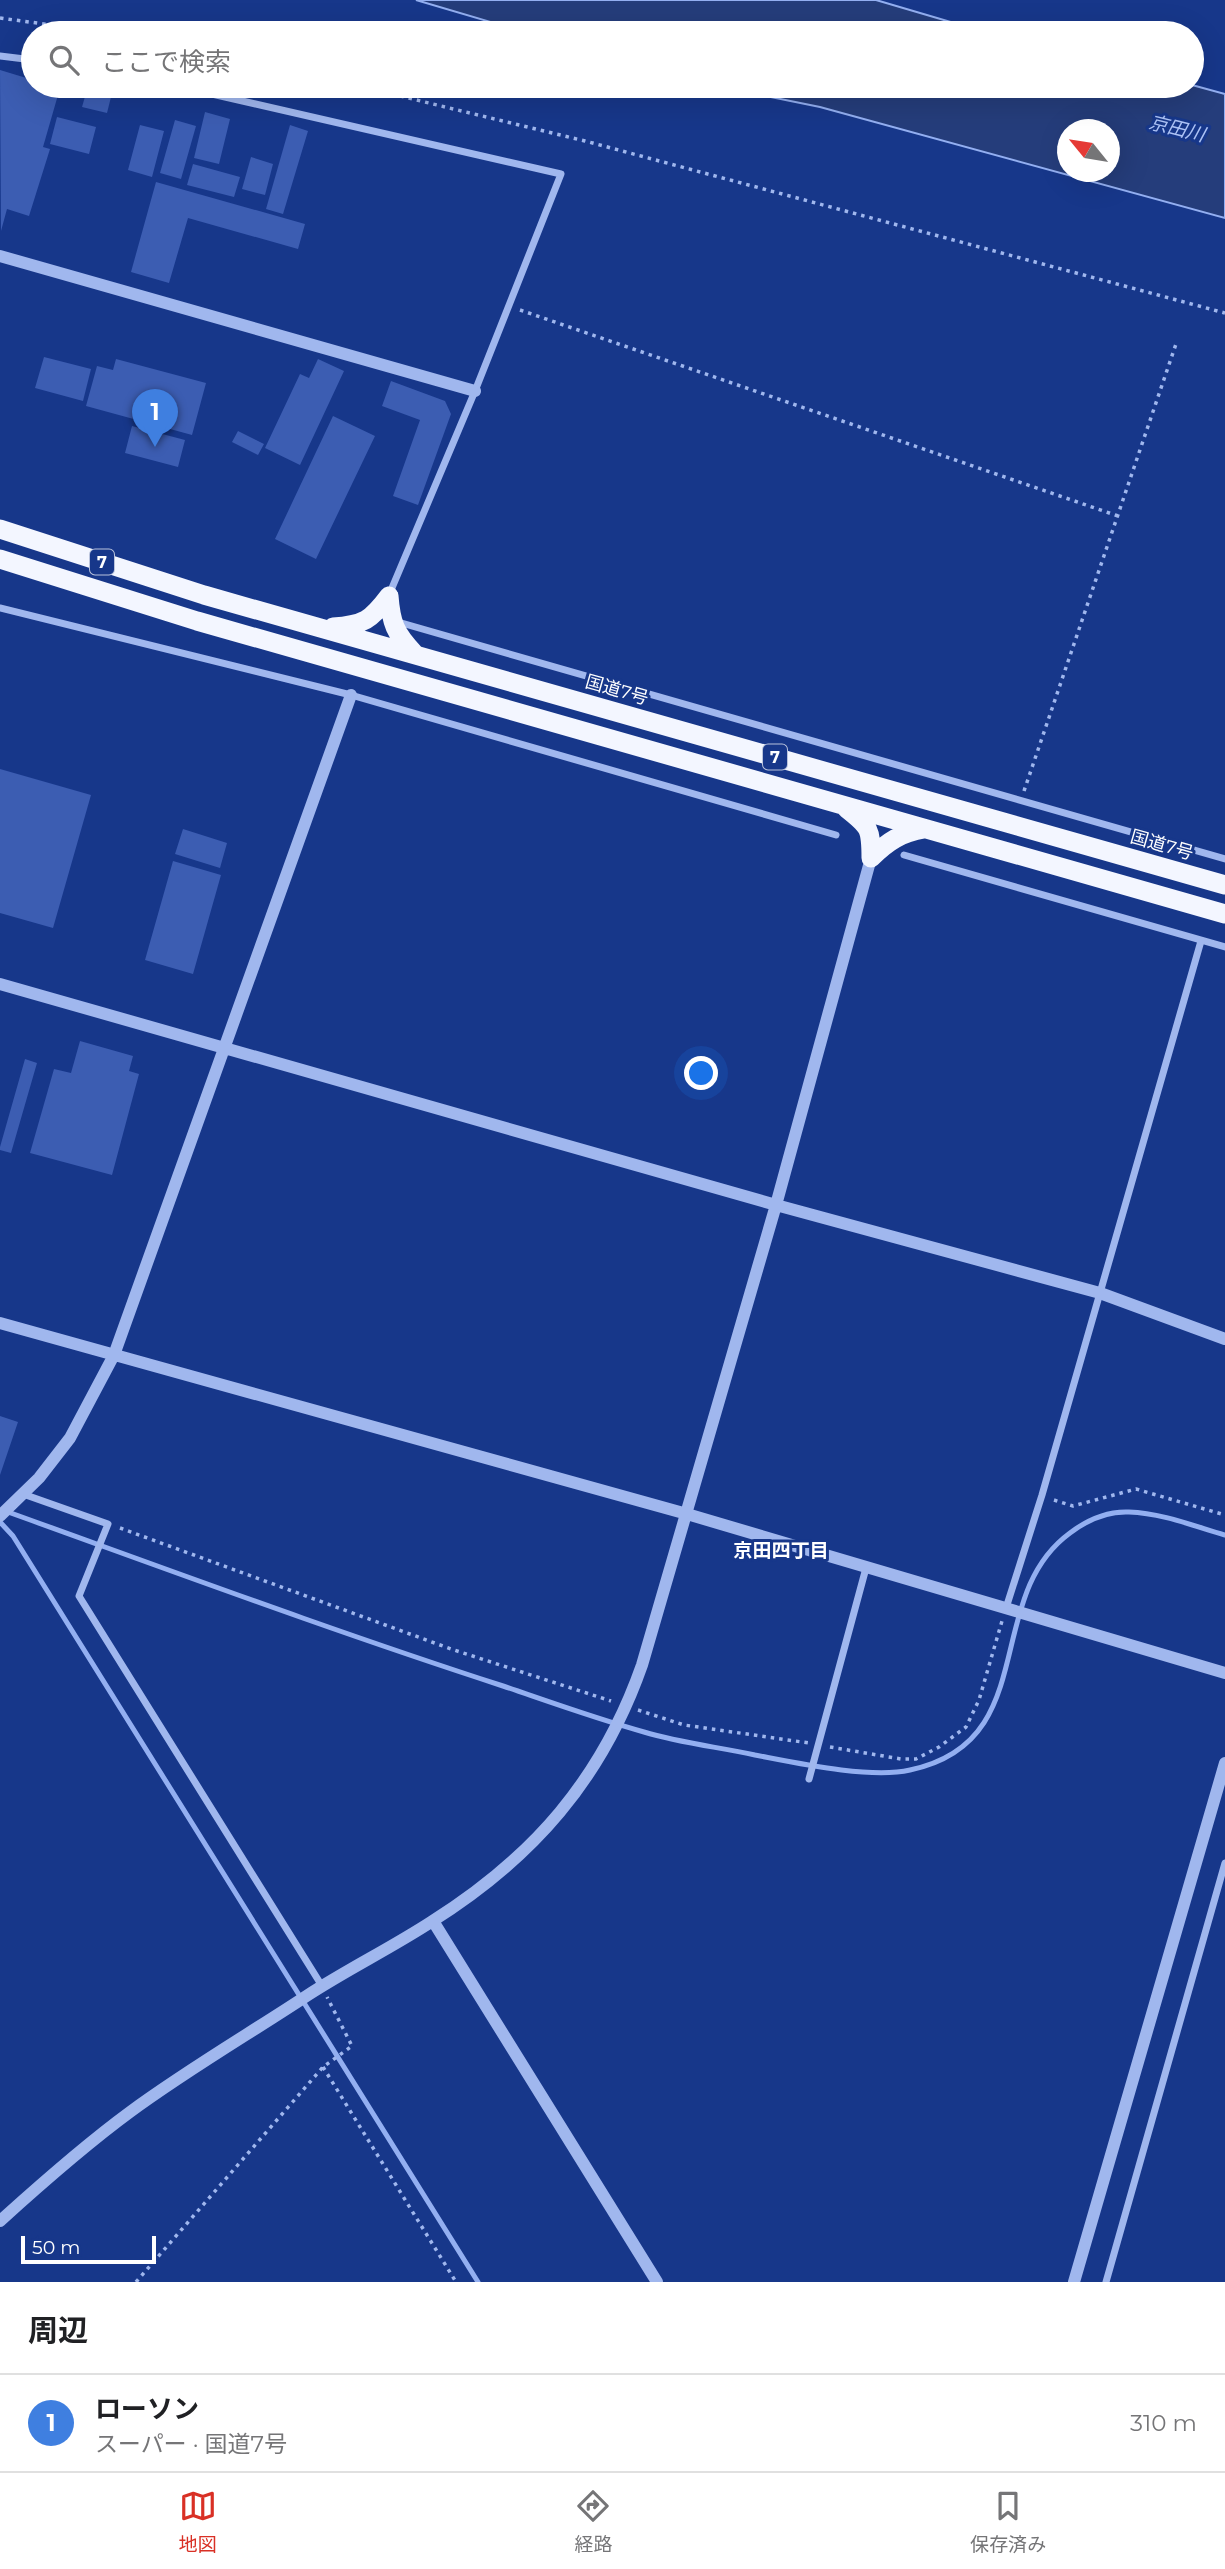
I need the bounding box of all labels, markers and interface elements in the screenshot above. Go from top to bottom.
search box [21,21,1204,98]
icon: search [45,41,83,79]
text: ここで検索 [101,46,231,78]
water label: 京田川 [1146,110,1209,147]
north arrow [1057,119,1120,182]
pin: 1 [132,389,178,447]
road number: 7 [90,550,114,575]
street label: 国道7号 [583,671,651,709]
road number: 7 [763,744,787,770]
street label: 国道7号 [1128,826,1196,864]
your location [684,1056,718,1090]
district label: 京田四丁目 [733,1539,829,1562]
scale bar [21,2233,156,2265]
text: 50 m [32,2236,80,2259]
text: 周辺 [28,2312,88,2349]
text: ローソン [95,2393,199,2425]
text: 1 [46,2409,56,2437]
text: 310 m [1130,2409,1197,2437]
text: スーパー · 国道7号 [95,2430,287,2458]
tab: 地図 [179,2487,217,2556]
tab: 経路 [574,2487,612,2556]
tab: 保存済み [970,2487,1046,2556]

